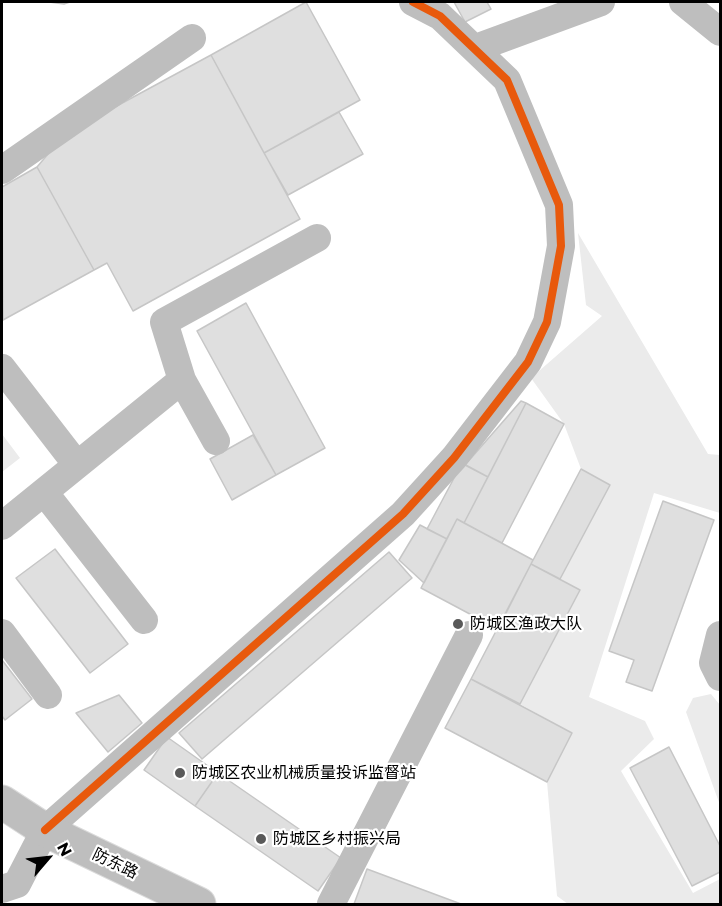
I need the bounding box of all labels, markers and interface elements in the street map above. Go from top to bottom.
place label: 防城区渔政大队 [470,614,582,634]
marker: 防城区渔政大队 [451,617,465,631]
place label: 防城区农业机械质量投诉监督站 [192,763,416,783]
marker: 防城区农业机械质量投诉监督站 [173,766,187,780]
north arrow [18,828,78,888]
place label: 防城区乡村振兴局 [273,829,401,849]
marker: 防城区乡村振兴局 [254,832,268,846]
text: N [53,839,76,859]
street label: 防东路 [89,845,141,883]

